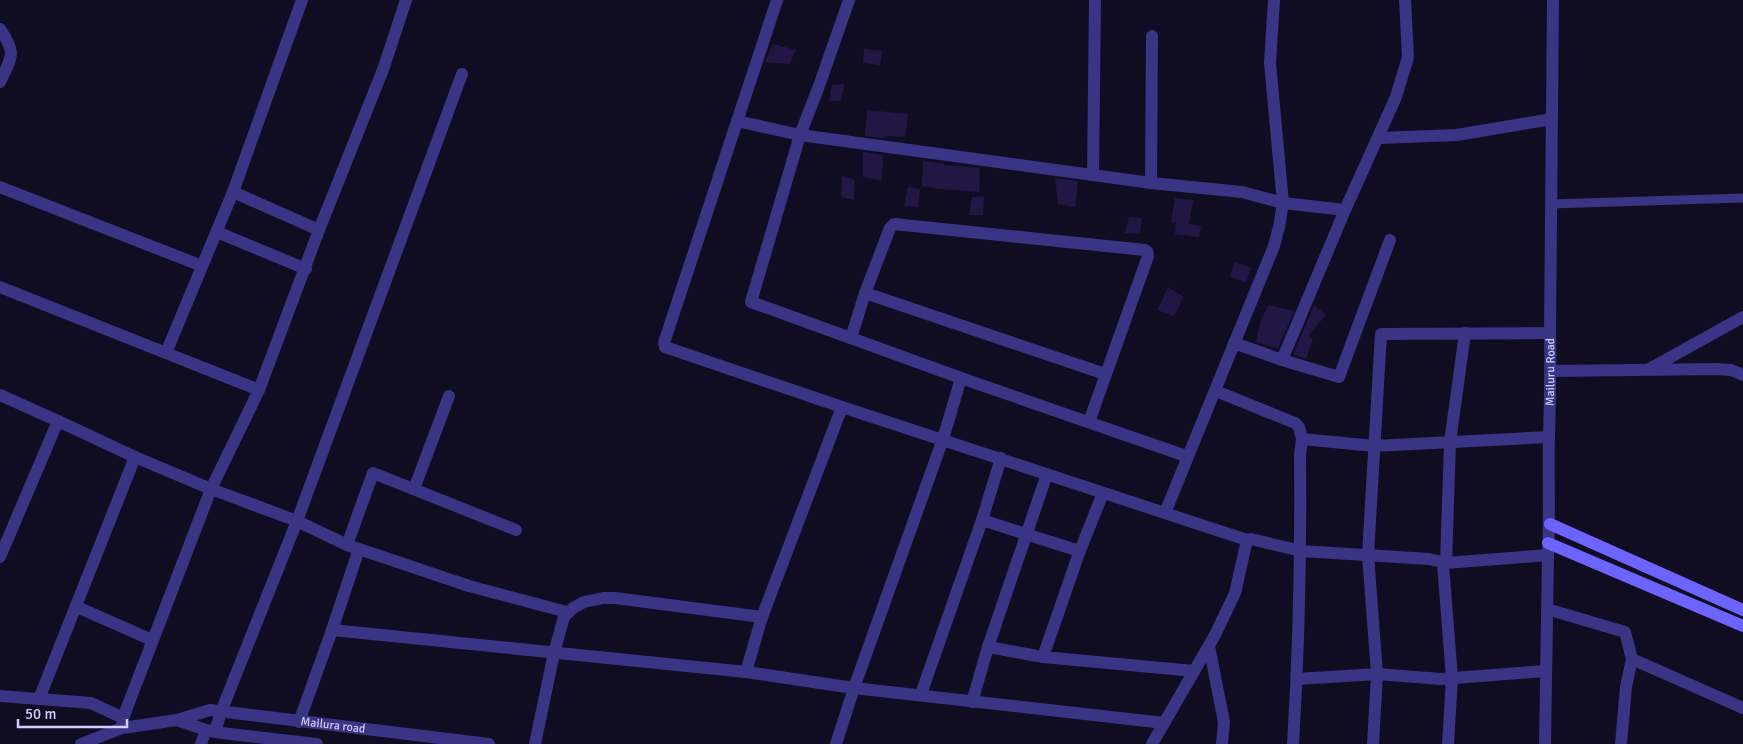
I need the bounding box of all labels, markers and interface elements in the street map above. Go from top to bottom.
street label: Mailuru Road [1543,338,1558,406]
scale bar [18,696,126,728]
text: 50 m [25,705,56,723]
street label: Mailura road [300,714,366,737]

